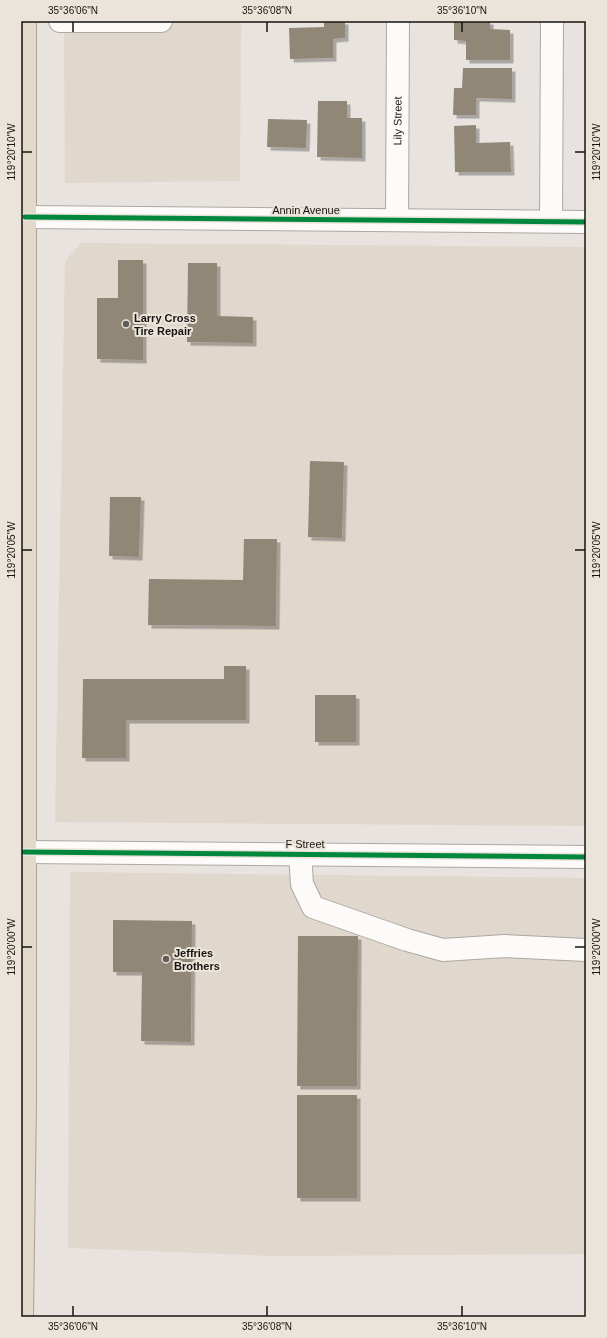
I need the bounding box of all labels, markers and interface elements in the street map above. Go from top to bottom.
text: 35°36'06"N [48,5,98,16]
text: 35°36'08"N [242,5,292,16]
text: 35°36'10"N [437,5,487,16]
street label: Lily Street [391,96,404,146]
text: 119°20'10"W [6,123,17,181]
text: 119°20'10"W [591,123,602,181]
street label: Annin Avenue [272,204,340,216]
place label: Larry Cross Tire Repair [134,312,196,337]
marker: Larry Cross Tire Repair [121,319,131,329]
text: 119°20'05"W [6,521,17,579]
text: 119°20'05"W [591,521,602,579]
street label: F Street [285,838,325,850]
text: 119°20'00"W [6,918,17,976]
text: 119°20'00"W [591,918,602,976]
place label: Jeffries Brothers [174,947,220,972]
marker: Jeffries Brothers [161,954,171,964]
text: 35°36'06"N [48,1321,98,1332]
text: 35°36'08"N [242,1321,292,1332]
text: 35°36'10"N [437,1321,487,1332]

